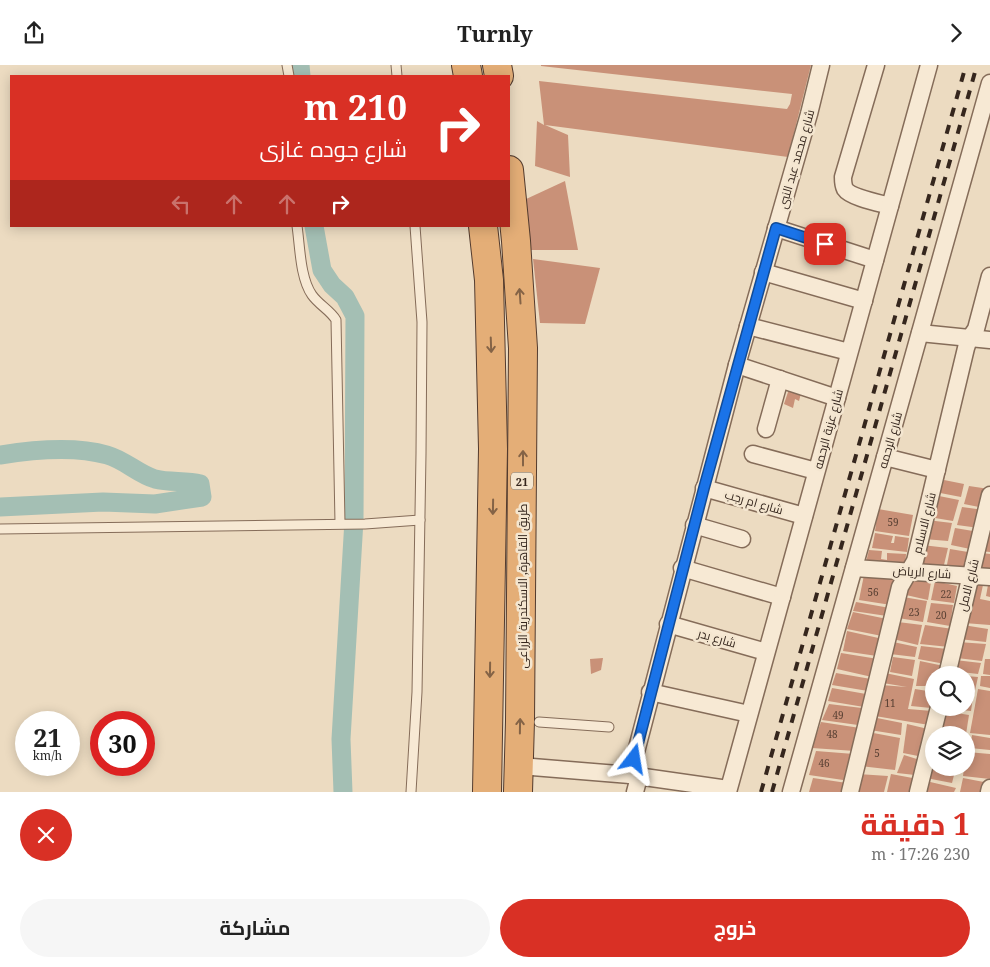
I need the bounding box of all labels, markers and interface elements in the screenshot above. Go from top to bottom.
text: Turnly [457,18,533,48]
icon: share [20,19,48,47]
icon: forward [942,19,970,47]
text: 210 m [304,83,407,130]
icon: right [425,95,490,160]
street label: شارع محمد عبد النبى [774,107,818,211]
text: شارع جوده غازى [260,133,407,163]
icon: left [167,190,195,218]
icon: ahead [220,190,248,218]
icon: ahead [273,190,301,218]
icon: right [326,190,354,218]
pin [804,223,846,265]
icon: arrive [811,230,839,258]
one-way arrow [515,288,524,304]
one-way arrow [486,336,495,352]
street label: شارع عزبة الرحمه [809,387,847,471]
street label: شارع الرحمه [874,410,906,470]
one-way arrow [518,451,527,467]
road number: 21 [511,473,533,489]
street label: شارع ام رجب [723,486,785,518]
street label: شارع الاسلام [908,490,940,556]
one-way arrow [488,499,497,515]
street label: طريق القاهرة, الاسكندرية الزراعى [514,503,531,668]
house number: 59 [887,515,899,529]
street label: شارع الامل [953,557,983,613]
street label: شارع الرياض [892,561,952,583]
house number: 56 [867,585,879,599]
house number: 22 [940,587,952,601]
house number: 23 [908,605,920,619]
house number: 20 [935,608,947,622]
street label: شارع بدر [695,624,738,652]
one-way arrow [485,661,495,677]
map controls [925,666,975,776]
button: search [925,666,975,716]
house number: 11 [884,696,896,710]
house number: 49 [832,708,844,722]
speed limit sign: 30 [90,711,155,776]
one-way arrow [516,718,525,734]
text: 21 [33,720,62,754]
button: layers [925,726,975,776]
house number: 48 [826,727,838,741]
position arrow [607,732,659,784]
house number: 5 [874,746,880,760]
text: km/h [33,747,62,764]
house number: 46 [818,756,830,770]
text: 1 دقيقة [860,803,970,844]
button: close [20,809,72,861]
text: 230 m · 17:26 [871,843,970,865]
button: مشاركة [20,899,490,957]
button: خروج [500,899,970,957]

